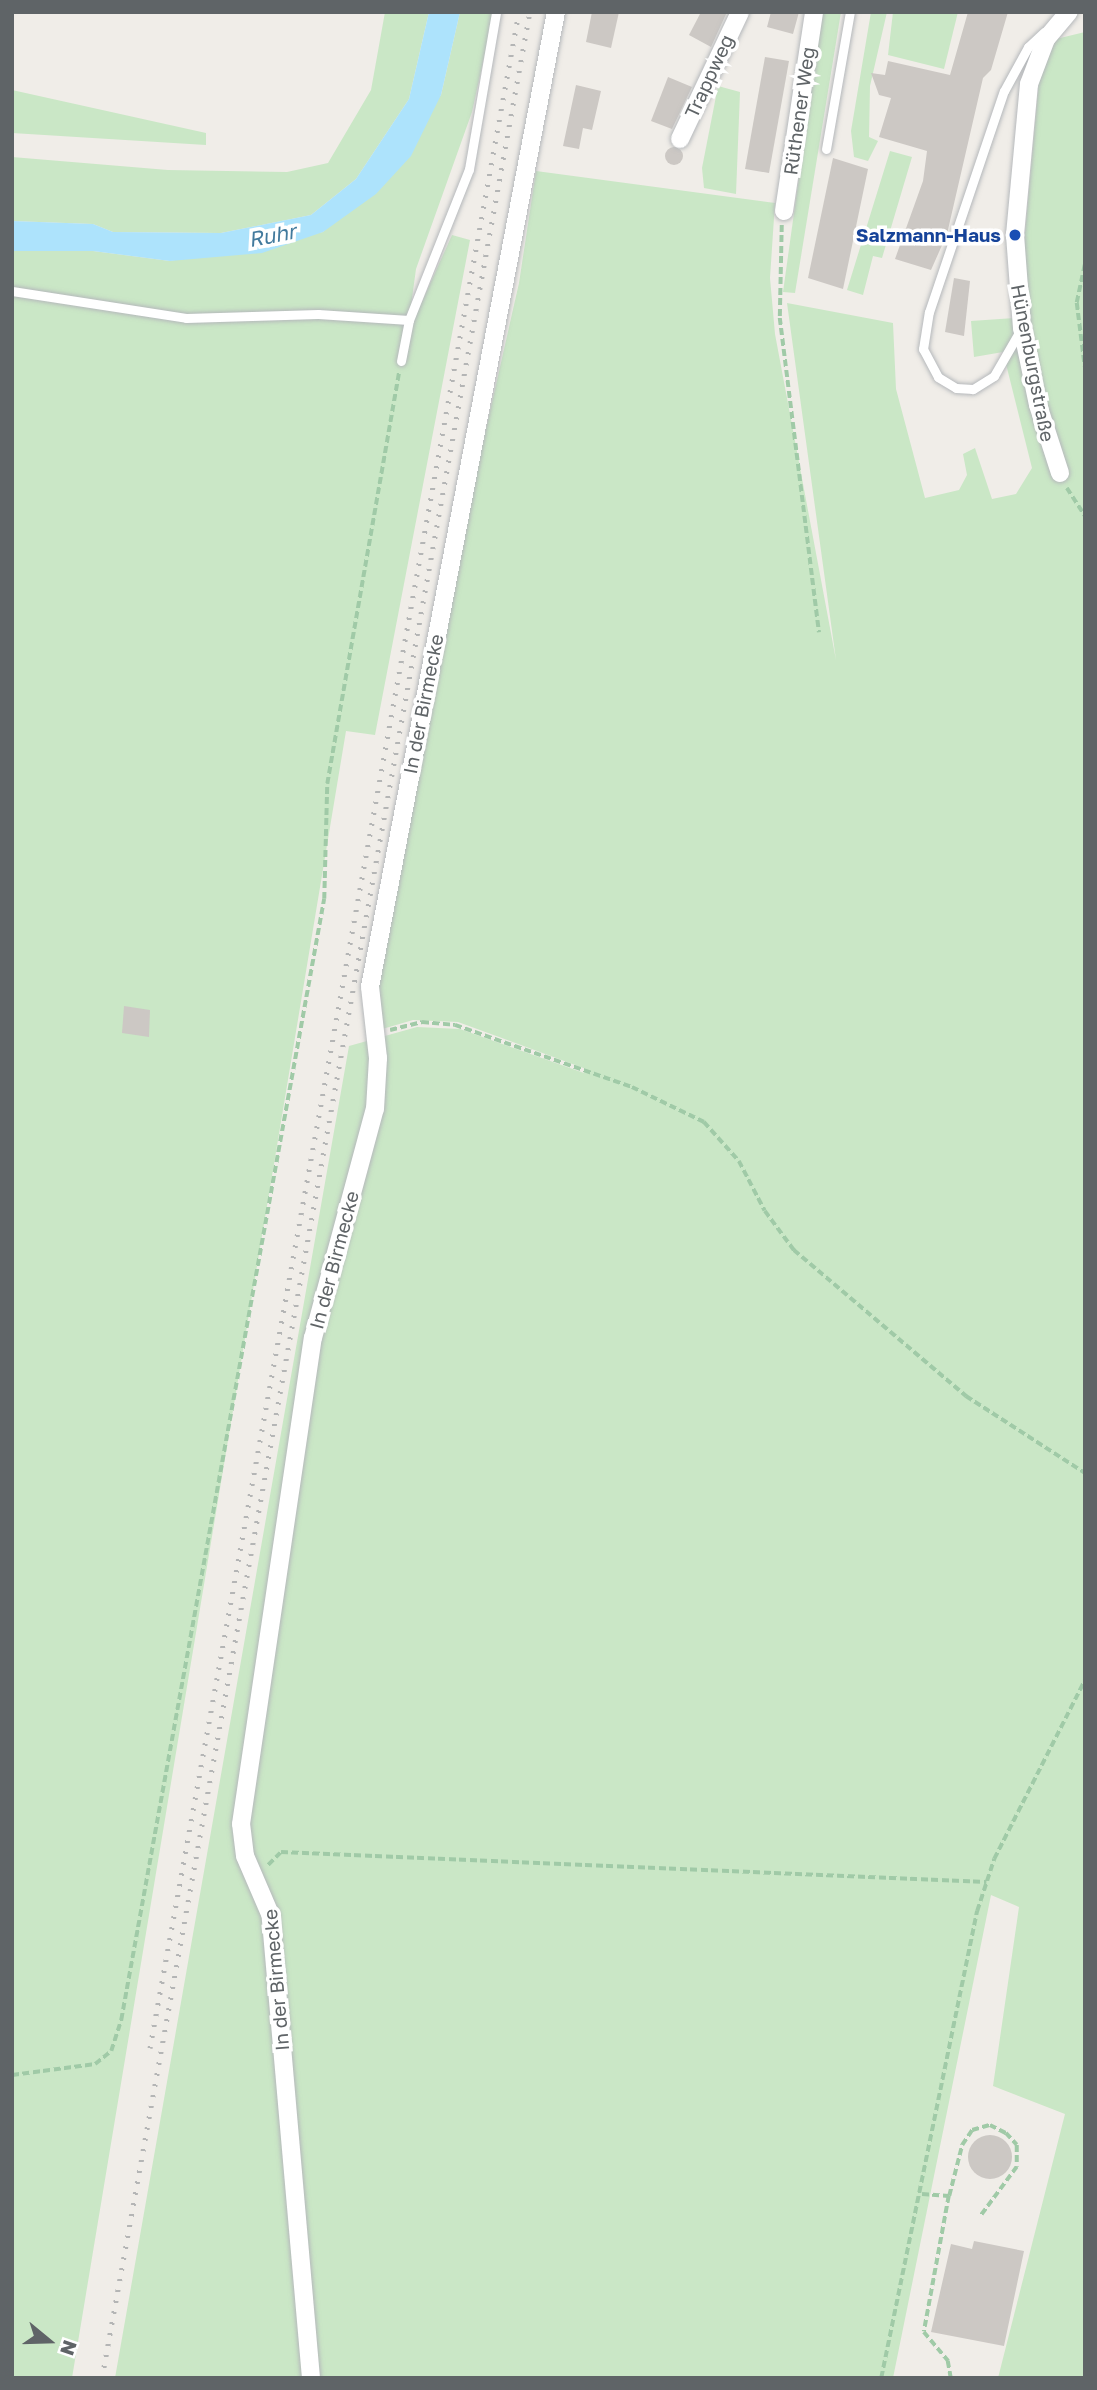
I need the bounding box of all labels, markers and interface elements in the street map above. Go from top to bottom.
street label: Trappweg [680,31,738,121]
street label: Rüthener Weg [779,45,819,177]
water label: Ruhr [246,218,298,252]
place label: Salzmann-Haus [856,224,1001,246]
marker: Salzmann-Haus [1007,227,1023,243]
street label: Hünenburgstraße [1007,282,1059,444]
street label: In der Birmecke [398,632,448,776]
street label: In der Birmecke [305,1188,363,1332]
street label: In der Birmecke [258,1908,294,2052]
north arrow [14,2306,84,2376]
text: N [56,2337,83,2359]

